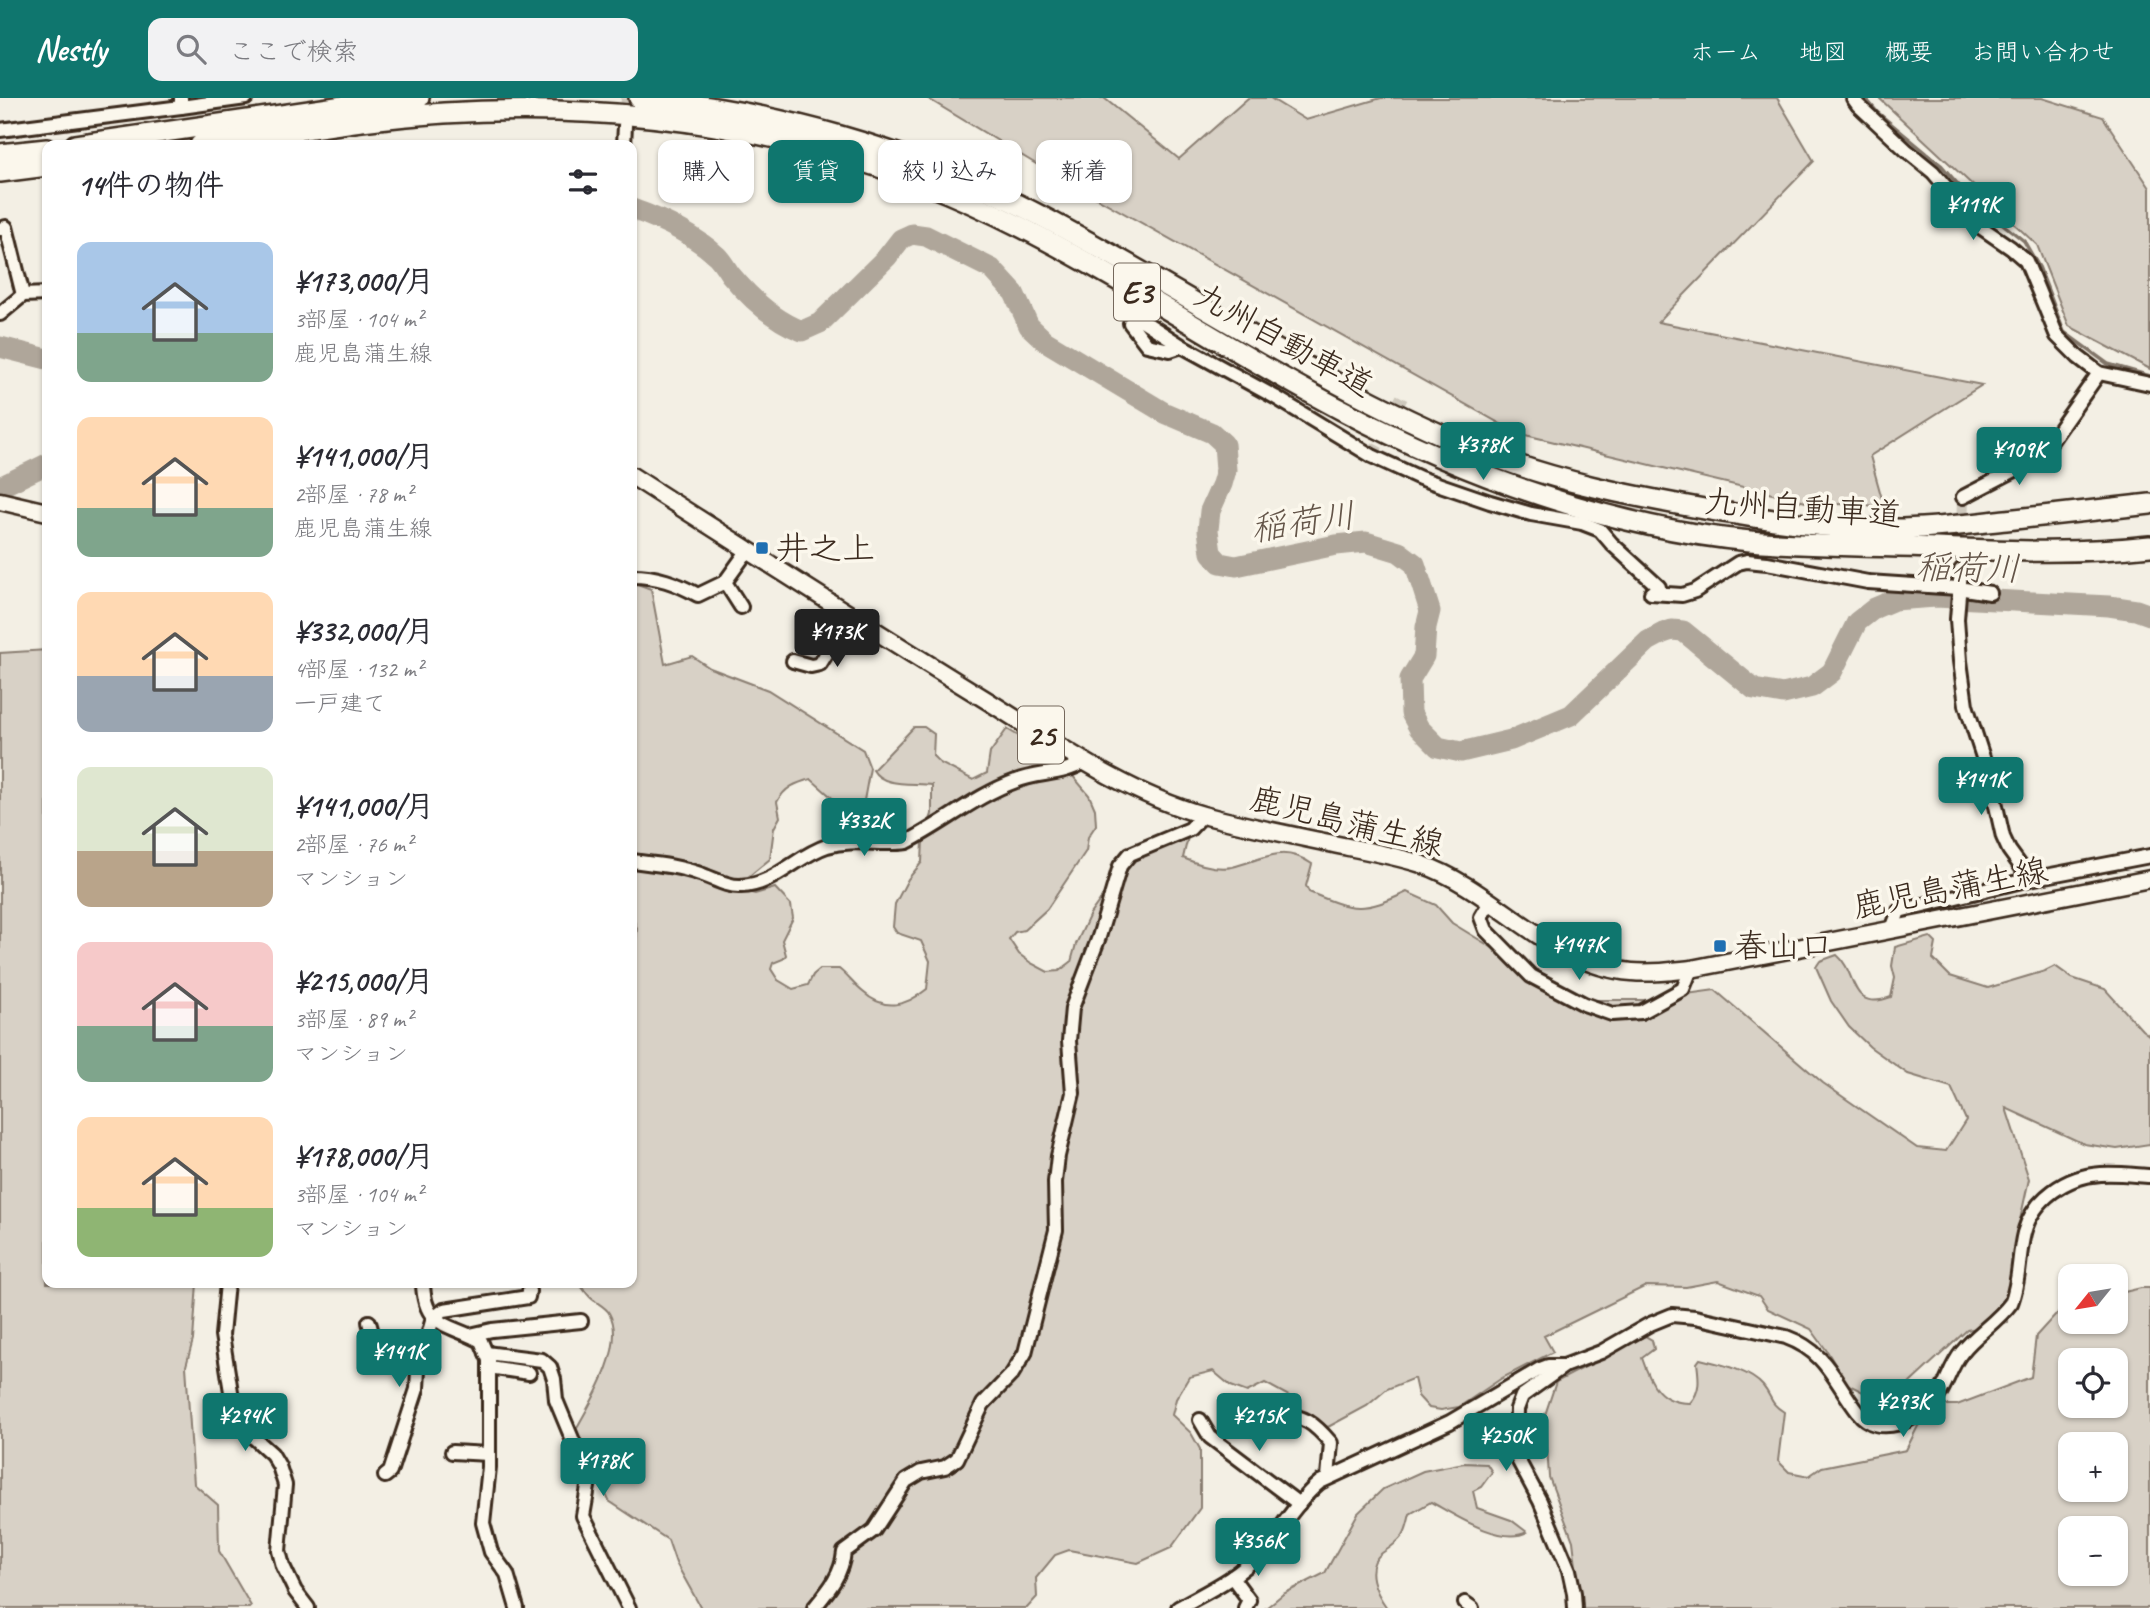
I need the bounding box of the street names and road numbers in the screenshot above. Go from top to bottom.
road number: E3 [1114,264,1160,320]
street label: 九州自動車道 [1187,274,1381,406]
street label: 九州自動車道 [1703,480,1903,536]
road number: 25 [1018,706,1064,764]
street label: 鹿児島蒲生線 [1246,777,1448,865]
street label: 鹿児島蒲生線 [1849,848,2051,928]

